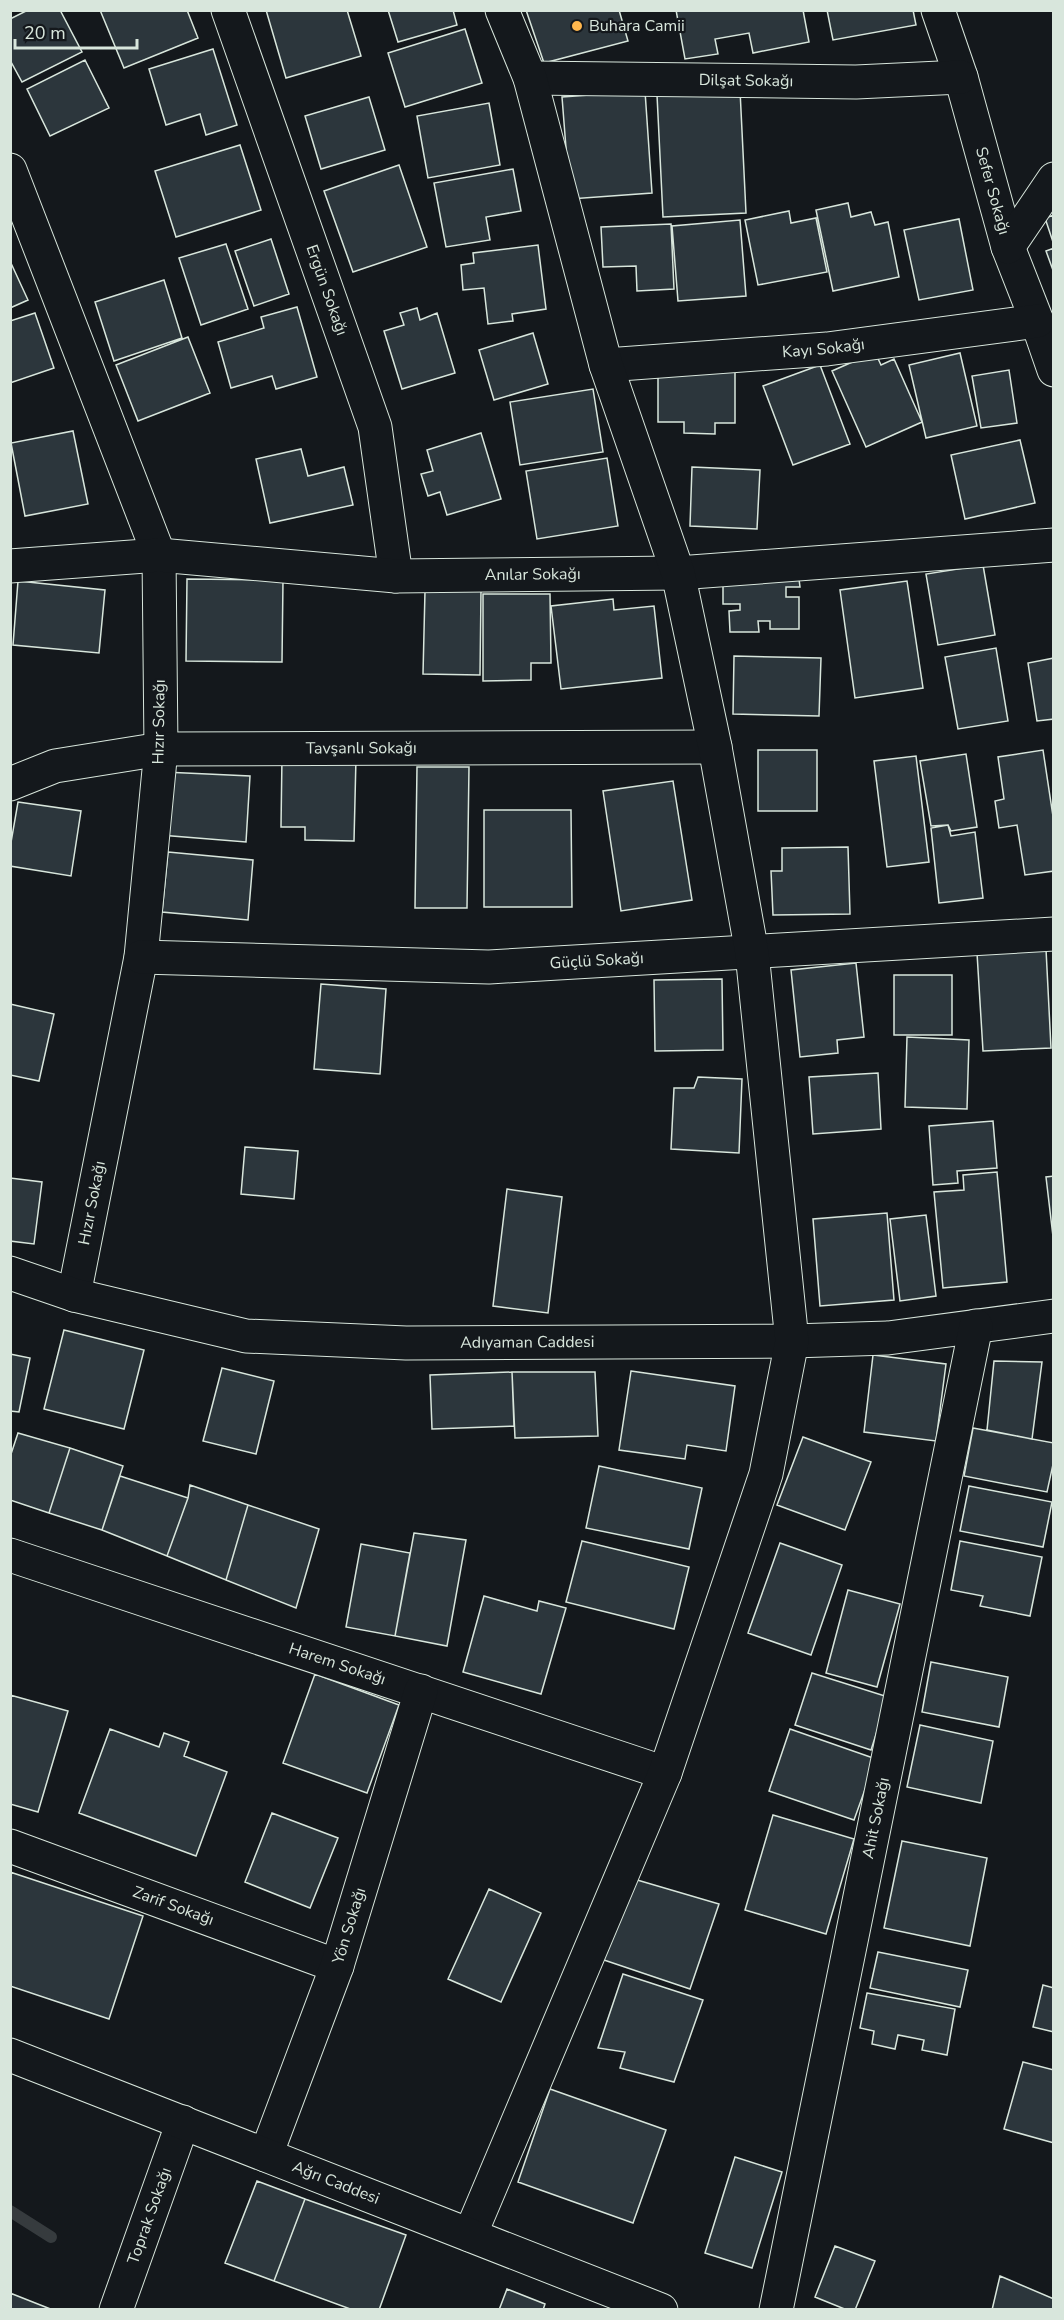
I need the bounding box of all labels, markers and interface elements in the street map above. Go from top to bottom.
scale bar [15,12,136,50]
place label: Buhara Camii [589,15,685,37]
marker: Buhara Camii [570,19,584,33]
text: 20 m [24,21,66,45]
street label: Dilşat Sokağı [699,69,793,92]
street label: Sefer Sokağı [970,145,1015,237]
street label: Ergün Sokağı [301,242,353,338]
street label: Kayı Sokağı [781,333,866,363]
street label: Anılar Sokağı [485,563,581,586]
street label: Hızır Sokağı [147,679,171,765]
street label: Tavşanlı Sokağı [306,737,417,759]
street label: Güçlü Sokağı [549,947,644,974]
street label: Hızır Sokağı [73,1159,111,1247]
street label: Adıyaman Caddesi [460,1331,595,1354]
street label: Harem Sokağı [286,1638,389,1690]
street label: Ahit Sokağı [857,1775,895,1861]
street label: Zarif Sokağı [130,1881,217,1931]
street label: Yön Sokağı [327,1885,371,1968]
street label: Ağrı Caddesi [289,2156,383,2210]
street label: Toprak Sokağı [122,2164,177,2267]

